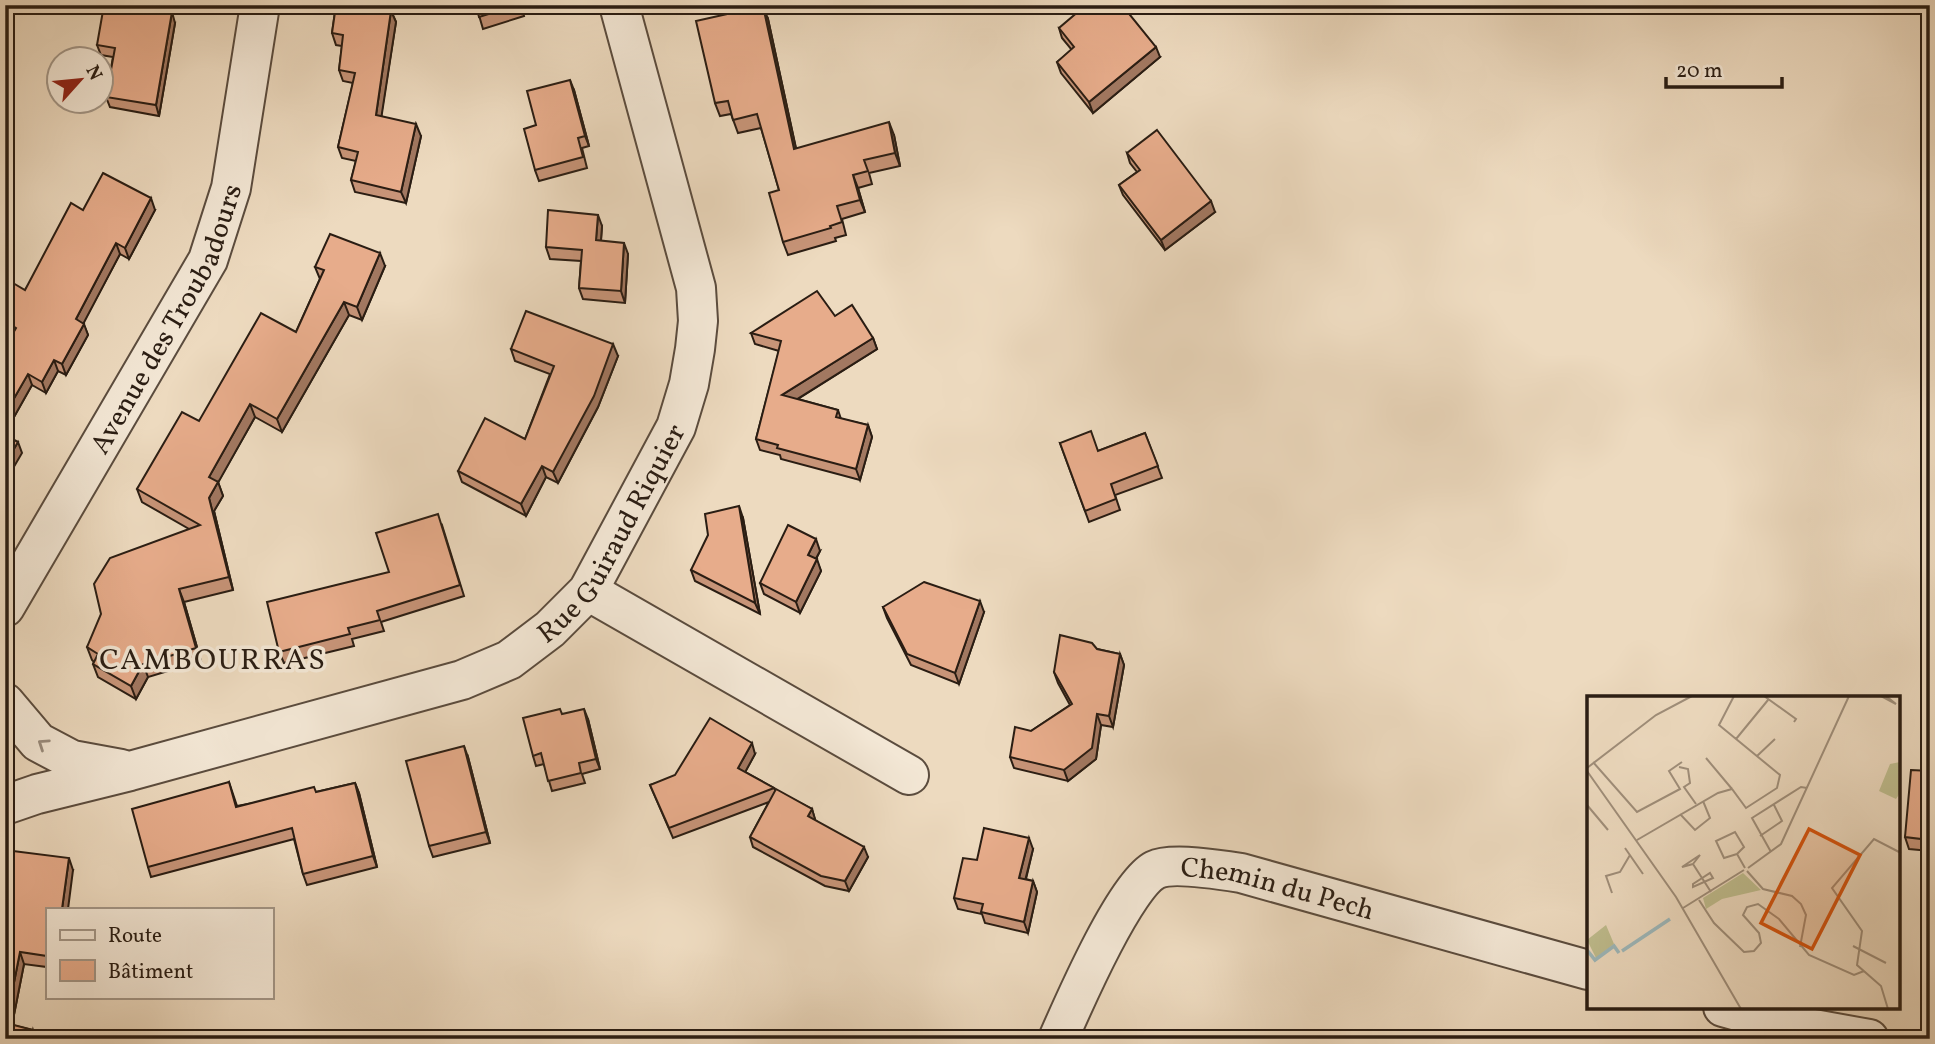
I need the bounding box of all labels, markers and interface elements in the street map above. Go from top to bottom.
north arrow [46,46,116,116]
scale bar [1666,46,1781,90]
text: 20 m [1676,57,1722,86]
text: N [79,61,108,85]
street label: Avenue des Troubadours [82,179,253,462]
street label: Rue Guiraud Riquier [530,417,696,654]
district label: CAMBOURRAS [99,640,327,682]
inset map [1587,696,1900,1009]
one-way arrow [38,739,51,752]
street label: Chemin du Pech [1180,849,1378,931]
legend [46,908,273,998]
text: Route [108,922,162,951]
text: Bâtiment [108,958,193,987]

